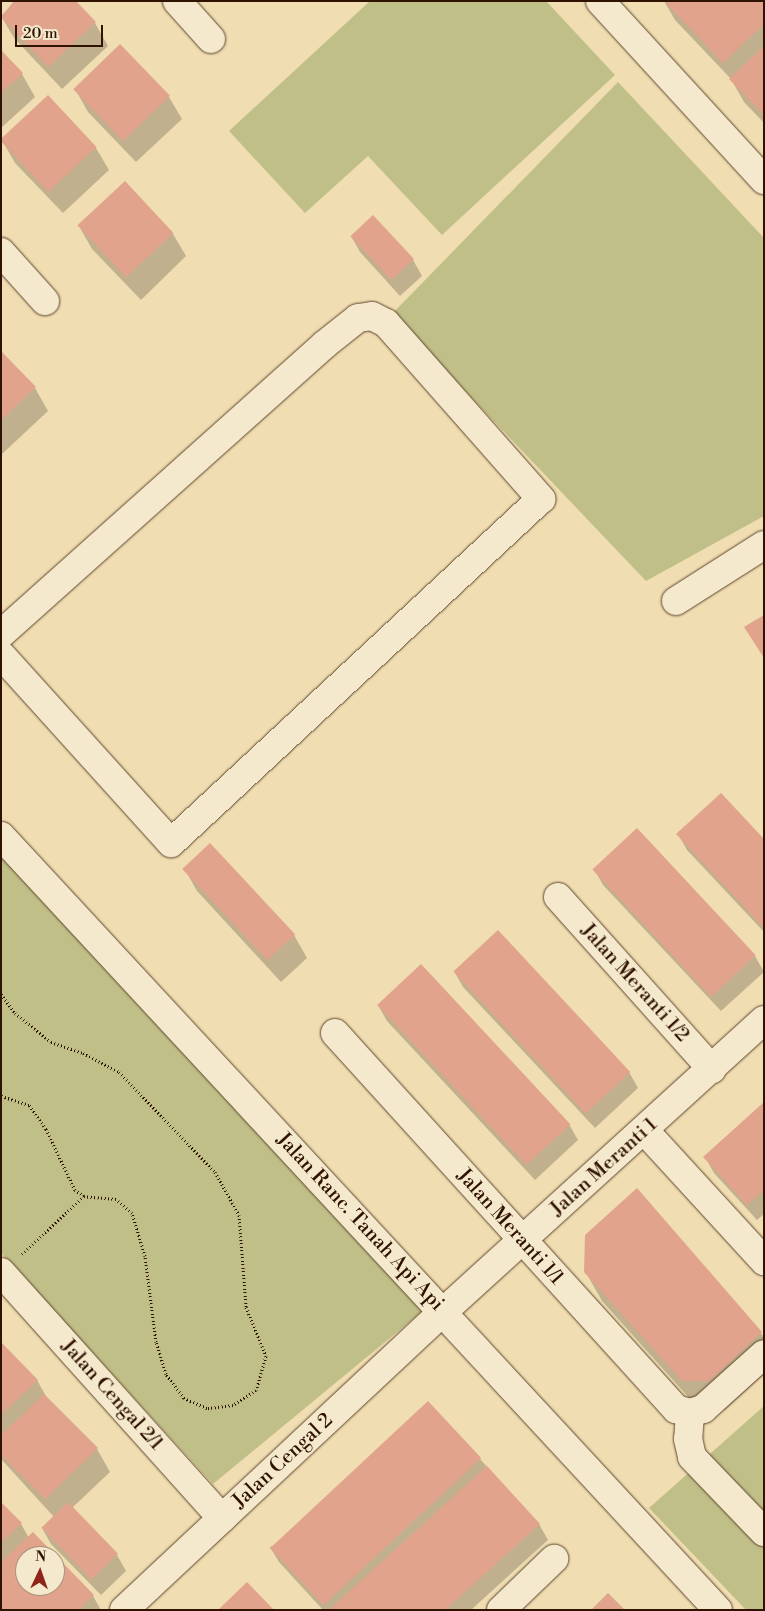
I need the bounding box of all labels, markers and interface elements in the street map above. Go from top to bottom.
scale bar [18,15,105,47]
text: 20 m [23,24,58,43]
street label: Jalan Meranti 1/2 [576,919,694,1047]
street label: Jalan Meranti 1 [546,1113,662,1221]
street label: Jalan Ranc. Tanah Api Api [271,1128,449,1316]
street label: Jalan Meranti 1/1 [452,1164,568,1290]
street label: Jalan Cengal 2/1 [56,1335,168,1455]
street label: Jalan Cengal 2 [228,1408,338,1514]
north arrow [15,1546,65,1596]
text: N [35,1548,47,1566]

